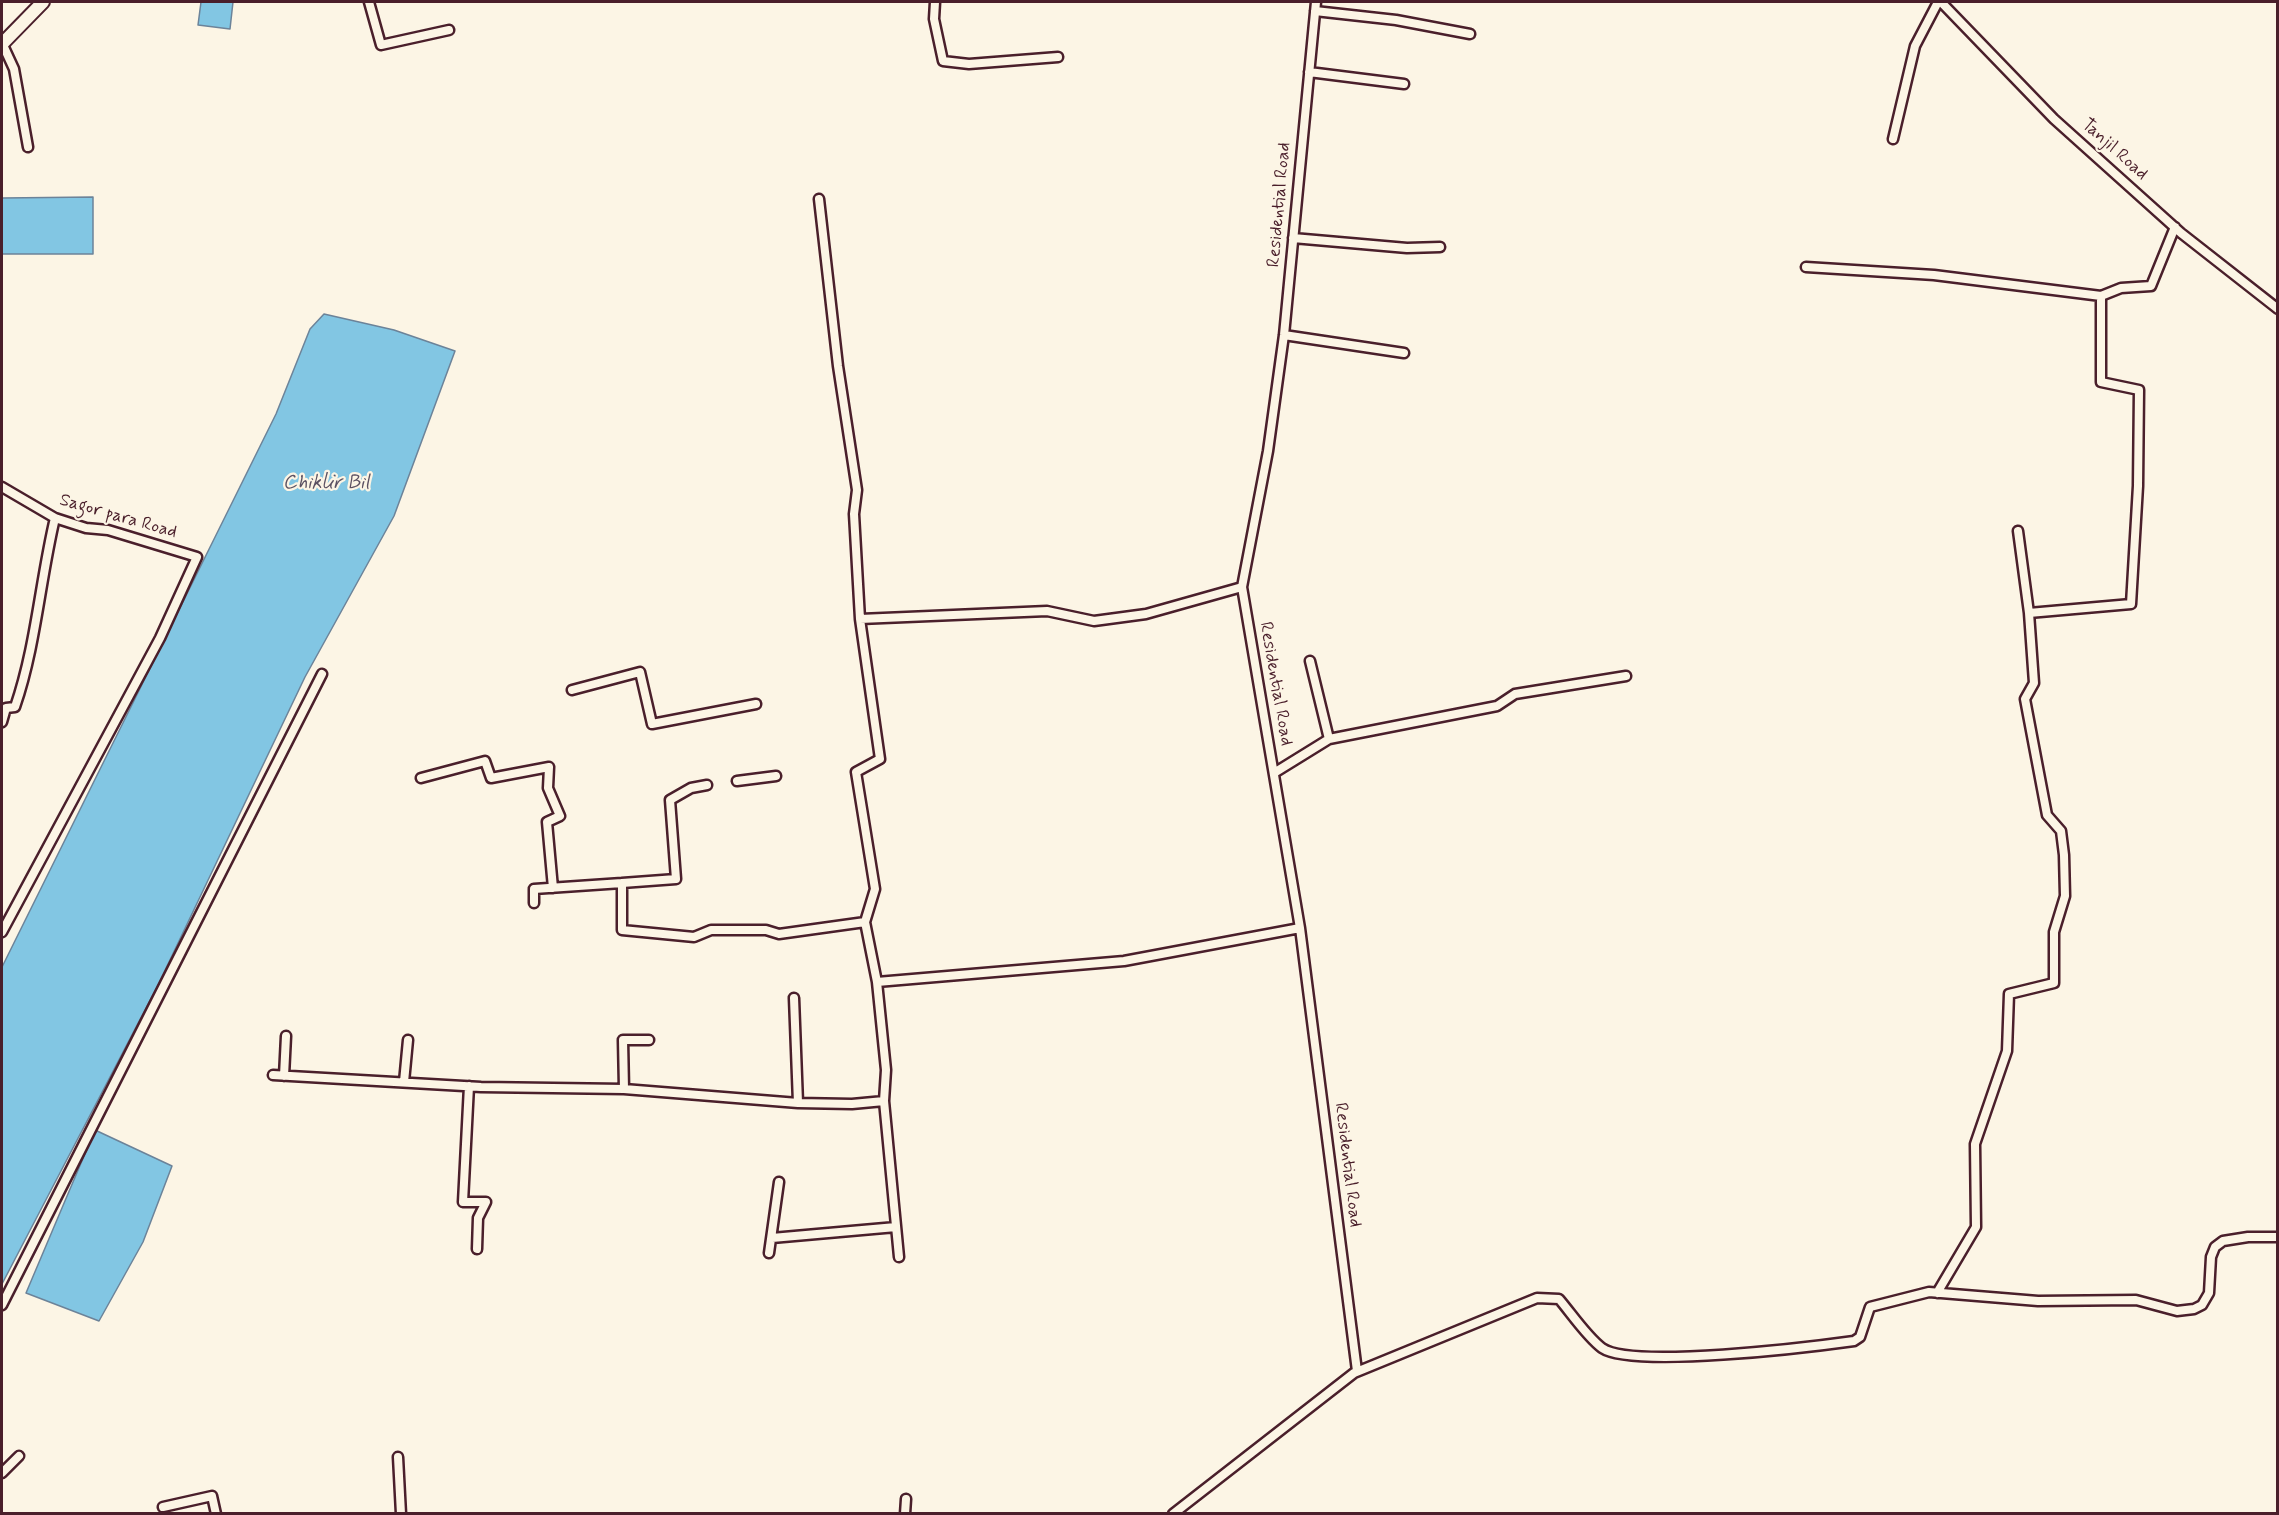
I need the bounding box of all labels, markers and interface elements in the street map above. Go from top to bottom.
street label: Tanjil Road [2076,115,2152,185]
street label: Residential Road [1264,142,1296,268]
water label: Chiklir Bil [283,472,369,496]
street label: Sagor para Road [57,490,179,544]
street label: Residential Road [1253,620,1297,748]
street label: Residential Road [1329,1101,1365,1229]

